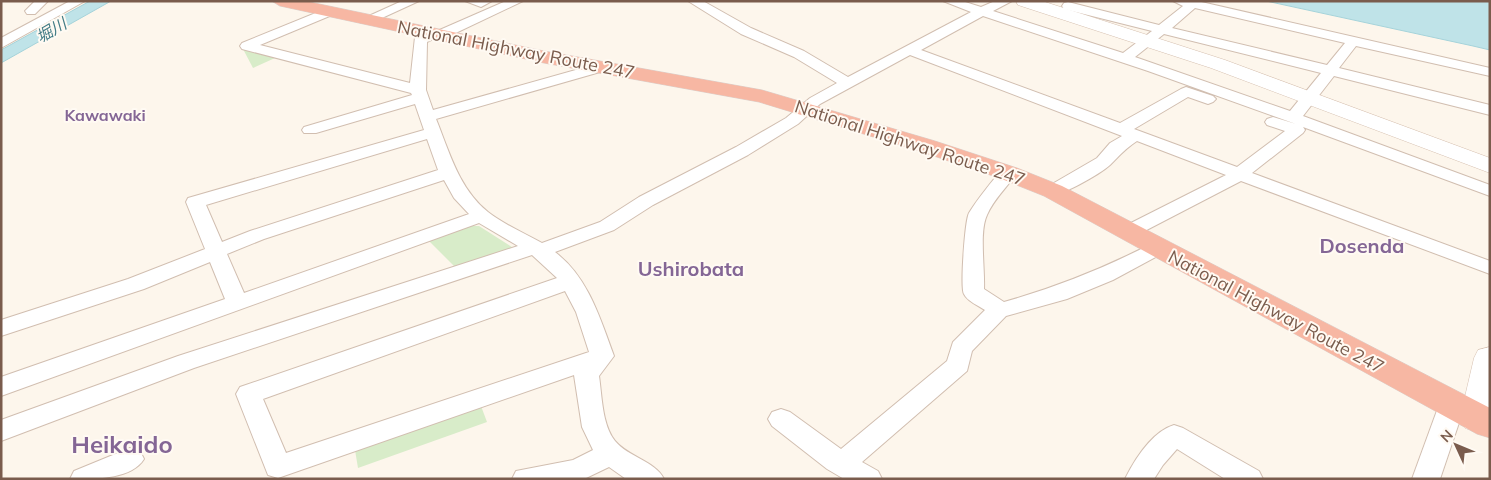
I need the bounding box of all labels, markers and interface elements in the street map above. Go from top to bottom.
water label: 堀川 [32,12,72,47]
street label: National Highway Route 247 [395,15,637,84]
street label: National Highway Route 247 [792,94,1028,191]
district label: Kawawaki [64,105,146,125]
district label: Dosenda [1320,233,1404,258]
street label: National Highway Route 247 [1164,245,1388,378]
district label: Ushirobata [638,256,744,281]
north arrow [1431,420,1481,470]
text: N [1437,426,1457,446]
district label: Heikaido [71,429,173,459]

